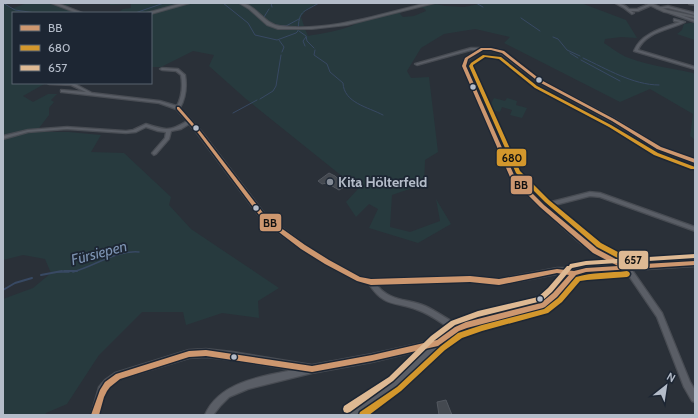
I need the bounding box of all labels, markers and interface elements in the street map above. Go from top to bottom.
legend [12,12,152,84]
text: BB [48,20,62,35]
text: 680 [48,40,70,55]
text: 657 [48,60,67,75]
unlabelled marker [534,75,544,85]
unlabelled marker [468,82,478,92]
unlabelled marker [191,123,201,133]
line badge: 680 [496,148,527,167]
text: 680 [502,151,523,165]
place label: Kita Hölterfeld [338,173,427,191]
line badge: BB [510,175,533,195]
marker: Kita Hölterfeld [325,177,335,187]
text: BB [514,178,528,192]
unlabelled marker [251,203,261,213]
line badge: BB [259,213,282,232]
text: BB [263,216,277,230]
water label: Fürsiepen [69,237,129,269]
line badge: 657 [618,250,649,270]
text: 657 [624,253,642,267]
unlabelled marker [535,294,545,304]
unlabelled marker [229,352,239,362]
north arrow [646,366,686,406]
text: N [664,369,678,385]

